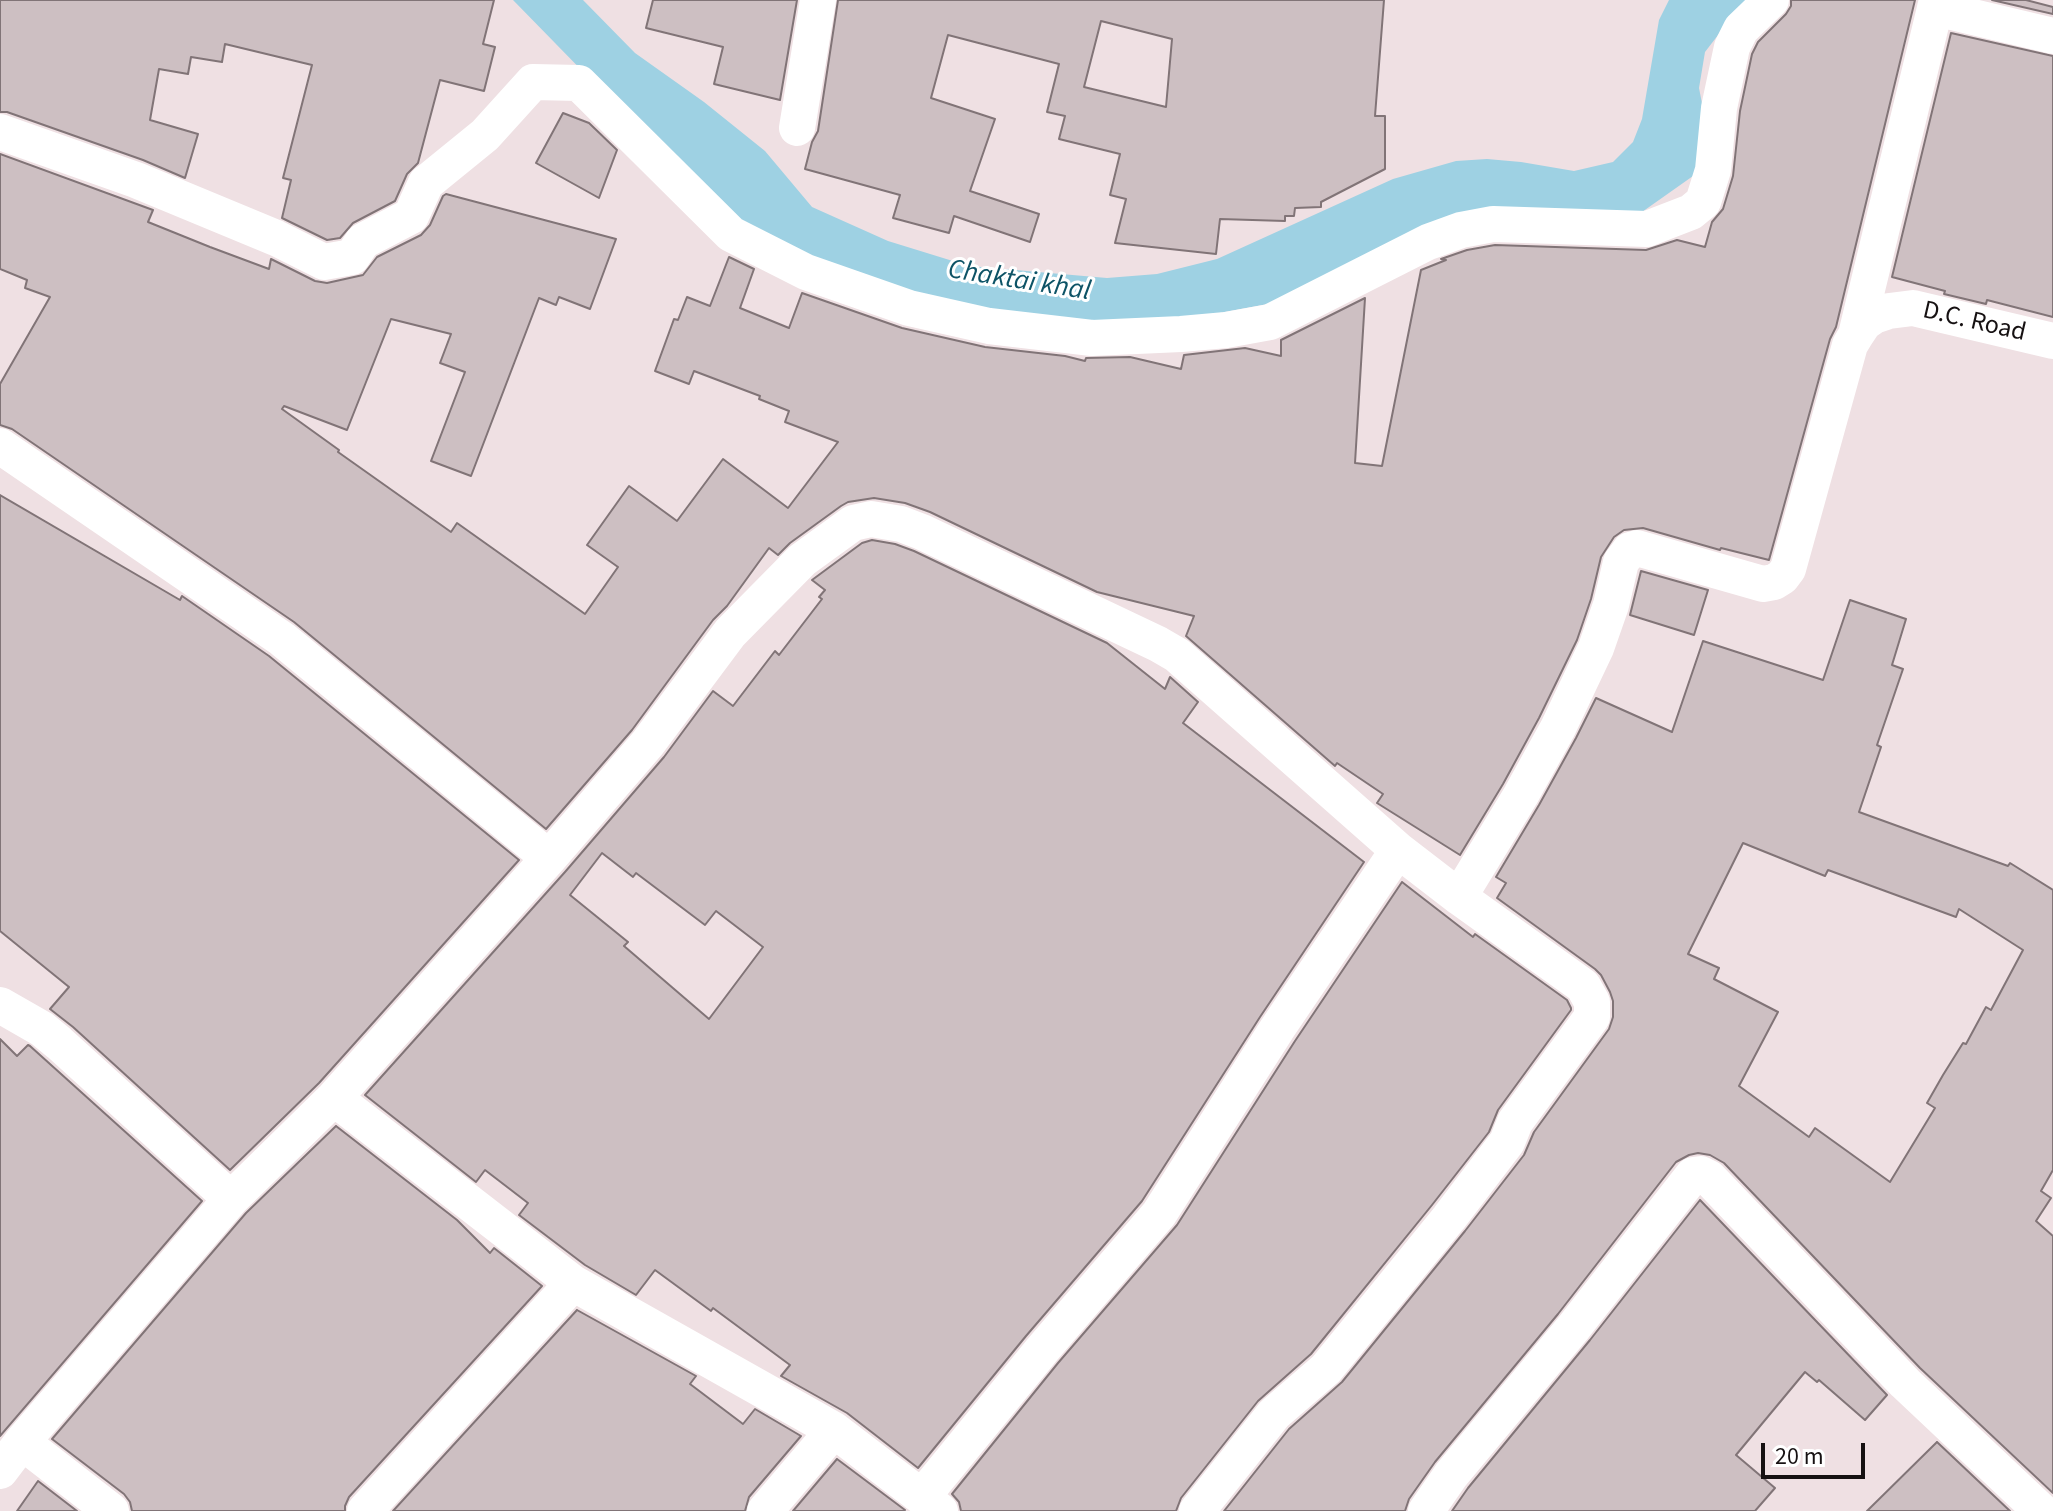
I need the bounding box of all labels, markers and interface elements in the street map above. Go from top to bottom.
water label: Chaktai khal [945,254,1093,310]
street label: D.C. Road [1919,296,2029,350]
scale bar [1765,1427,1869,1477]
text: 20 m [1775,1439,1824,1474]

